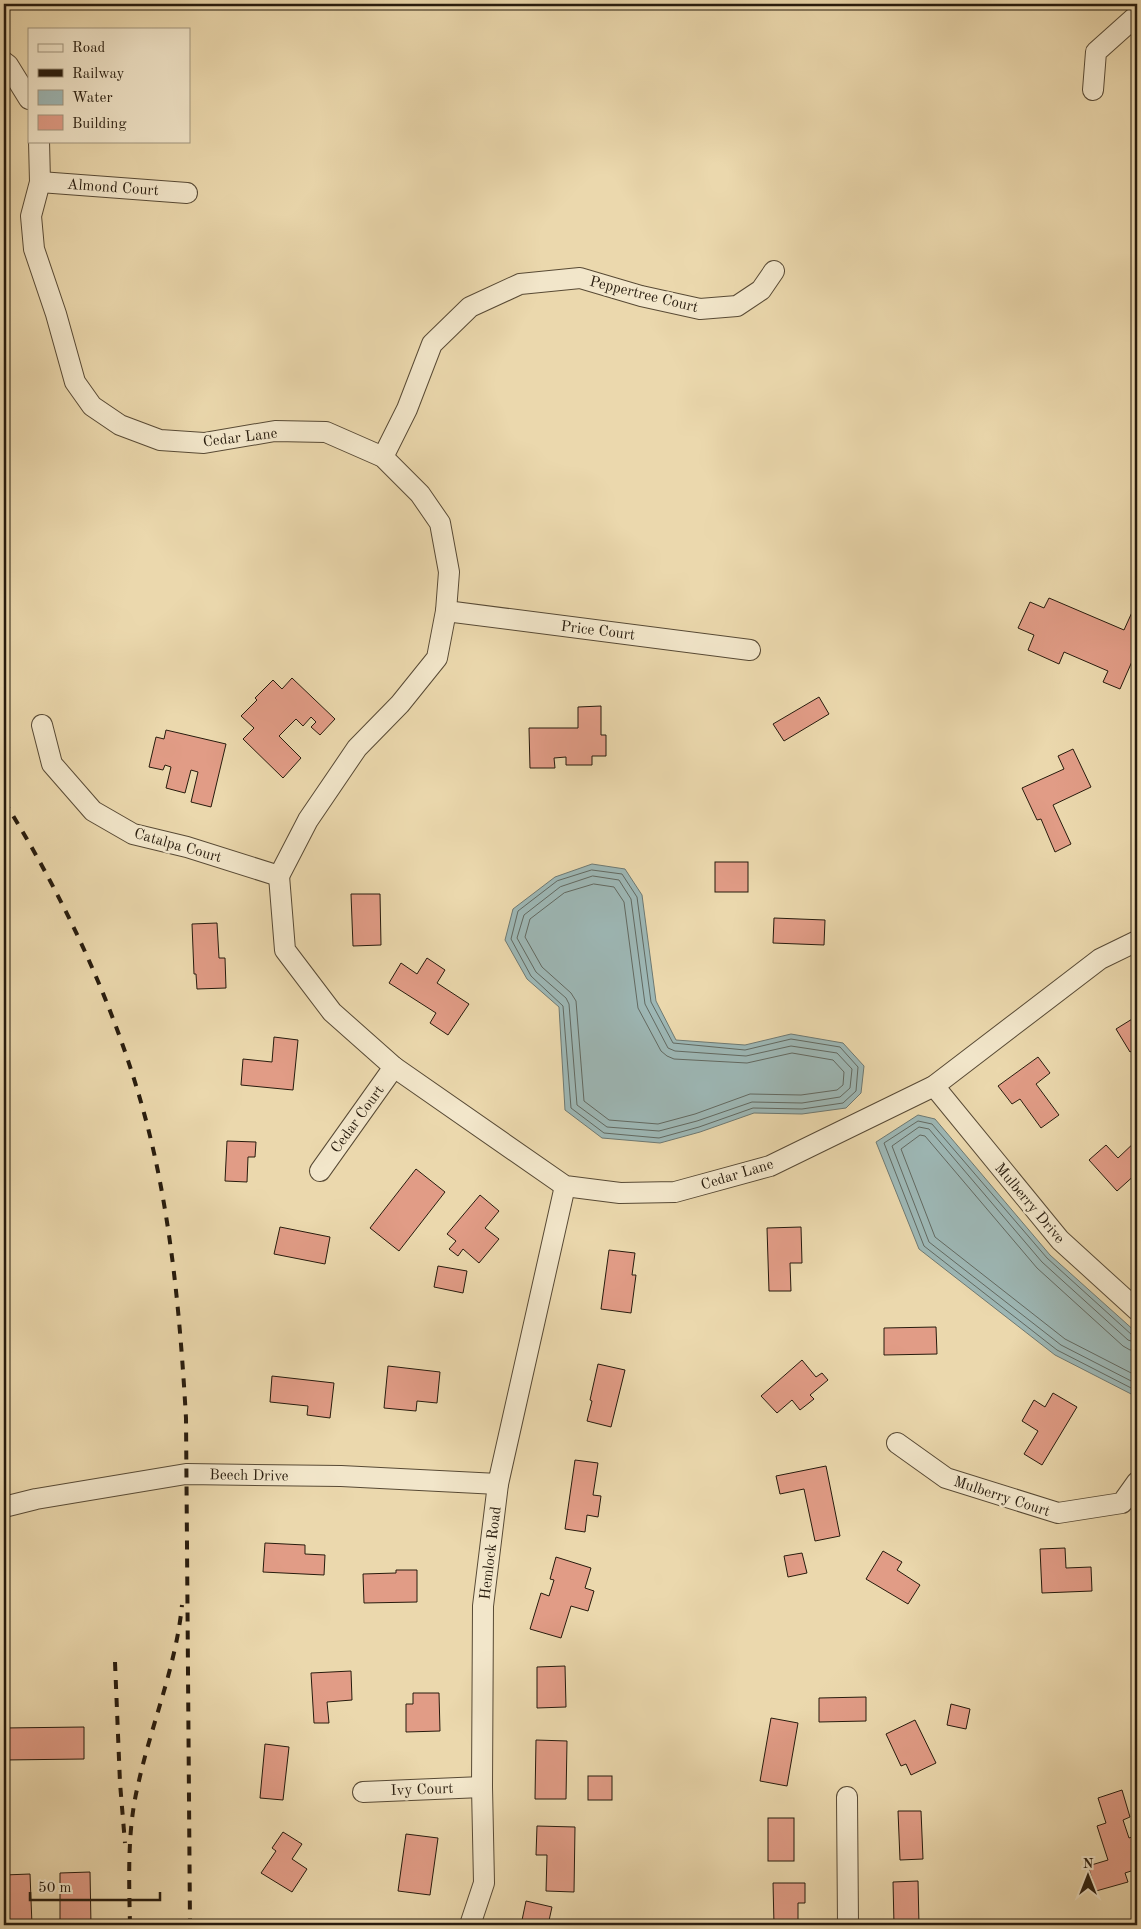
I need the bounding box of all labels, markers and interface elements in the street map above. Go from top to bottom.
legend [28,28,190,142]
text: Road [72,41,106,56]
text: Railway [72,67,125,82]
text: Water [72,91,113,106]
text: Building [72,117,127,132]
street label: Almond Court [67,178,159,199]
street label: Peppertree Court [588,275,699,316]
street label: Cedar Lane [202,426,278,451]
street label: Price Court [560,619,636,644]
street label: Catalpa Court [132,827,223,866]
street label: Cedar Court [329,1083,388,1156]
street label: Cedar Lane [699,1157,776,1194]
street label: Mulberry Drive [991,1161,1067,1247]
street label: Beech Drive [209,1468,289,1485]
street label: Mulberry Court [951,1475,1052,1520]
street label: Hemlock Road [478,1505,505,1601]
street label: Ivy Court [390,1782,454,1799]
north arrow [1064,1852,1114,1902]
text: N [1083,1857,1094,1871]
scale bar [30,1869,160,1901]
text: 50 m [38,1881,72,1896]

